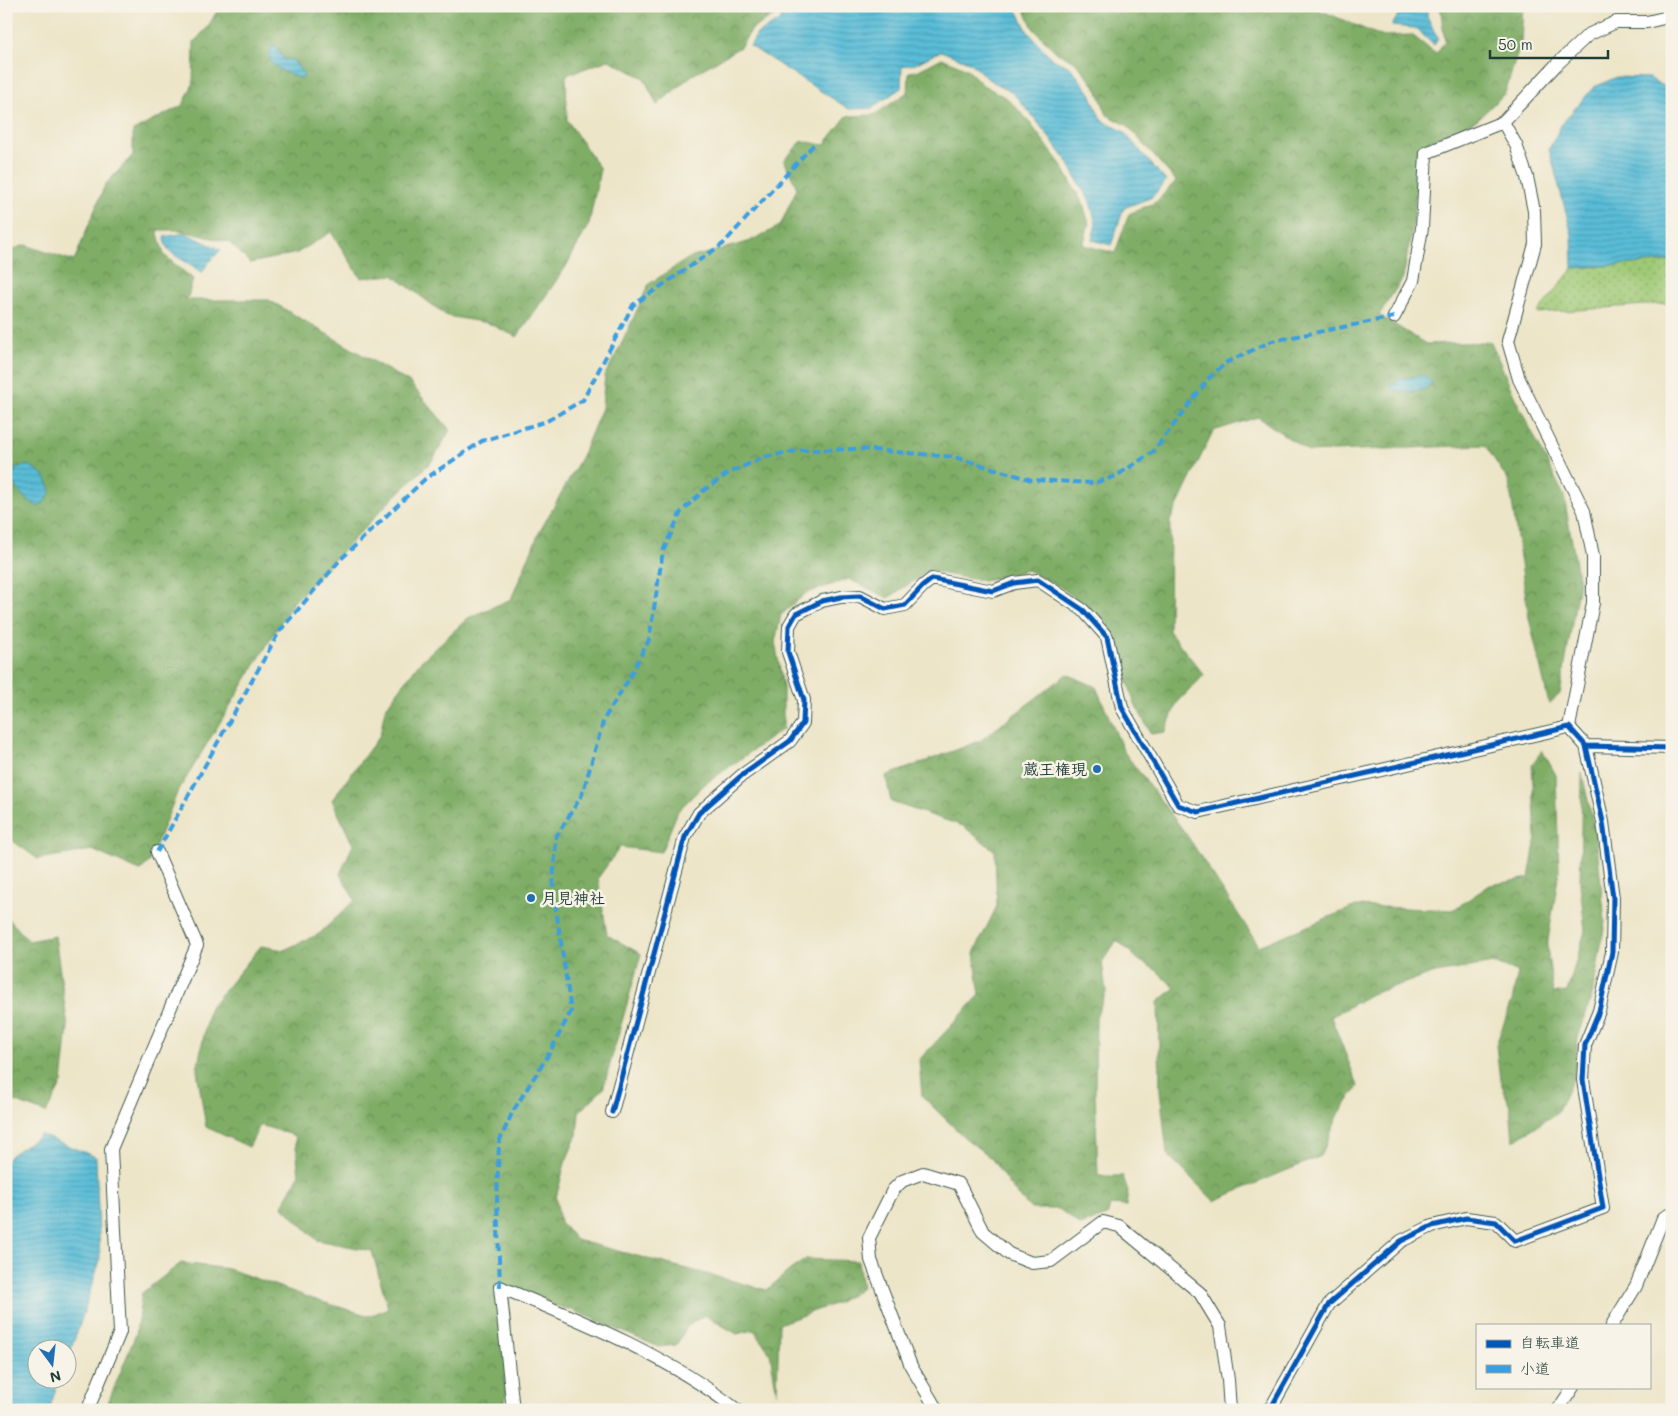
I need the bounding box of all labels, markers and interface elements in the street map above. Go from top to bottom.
scale bar [1490,28,1608,60]
text: 50 m [1498,34,1533,54]
place label: 蔵王権現 [1023,758,1087,779]
marker: 蔵王権現 [1091,763,1103,775]
place label: 月見神社 [541,887,605,908]
marker: 月見神社 [525,892,537,904]
legend [1476,1324,1650,1388]
text: 自転車道 [1520,1332,1580,1352]
north arrow [28,1338,78,1388]
text: 小道 [1520,1358,1550,1378]
text: N [48,1366,63,1388]

